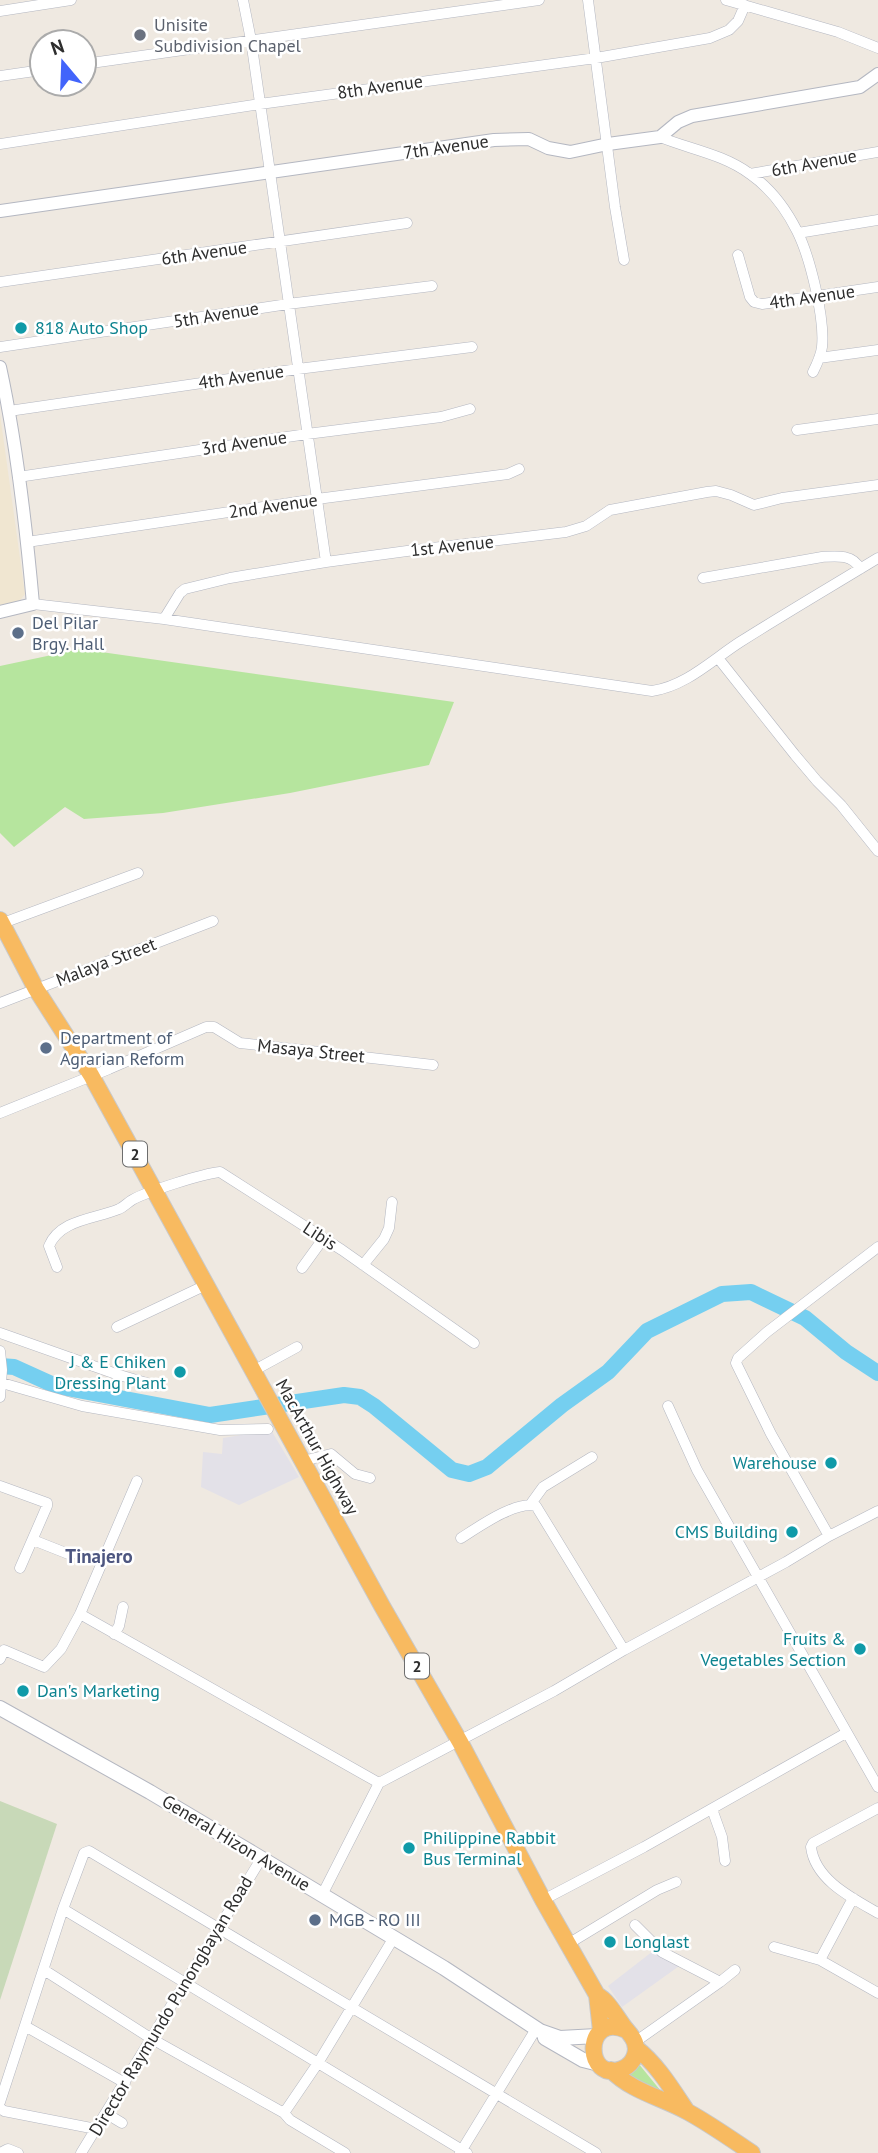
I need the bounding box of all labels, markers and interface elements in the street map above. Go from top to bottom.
place label: Unisite Subdivision Chapel [154,13,302,57]
marker: Unisite Subdivision Chapel [132,27,148,43]
north arrow [28,28,98,98]
text: N [48,34,67,60]
street label: 8th Avenue [336,69,424,104]
street label: 7th Avenue [402,129,490,164]
street label: 6th Avenue [769,144,858,181]
street label: 6th Avenue [160,235,248,270]
street label: 4th Avenue [768,279,856,314]
street label: 5th Avenue [172,296,260,333]
place label: 818 Auto Shop [35,316,148,339]
marker: 818 Auto Shop [13,320,29,336]
street label: 4th Avenue [197,359,285,394]
street label: 3rd Avenue [200,425,288,460]
street label: 2nd Avenue [227,488,319,523]
street label: 1st Avenue [409,530,495,561]
place label: Del Pilar Brgy. Hall [32,611,105,655]
marker: Del Pilar Brgy. Hall [10,625,26,641]
street label: Malaya Street [52,932,159,991]
place label: Department of Agrarian Reform [60,1026,184,1070]
street label: Masaya Street [256,1033,366,1068]
marker: Department of Agrarian Reform [38,1040,54,1056]
road number: 2 [123,1142,147,1166]
street label: Libis [299,1216,342,1255]
place label: J & E Chiken Dressing Plant [54,1350,166,1394]
marker: J & E Chiken Dressing Plant [172,1364,188,1380]
street label: MacArthur Highway [271,1375,365,1519]
place label: Warehouse [733,1451,817,1474]
marker: Warehouse [823,1455,839,1471]
place label: CMS Building [675,1520,778,1543]
marker: CMS Building [784,1524,800,1540]
district label: Tinajero [65,1544,133,1568]
place label: Fruits & Vegetables Section [699,1627,846,1671]
marker: Fruits & Vegetables Section [852,1641,868,1657]
road number: 2 [405,1654,429,1678]
place label: Dan's Marketing [37,1679,160,1702]
marker: Dan's Marketing [15,1683,31,1699]
street label: General Hizon Avenue [158,1789,315,1896]
place label: Philippine Rabbit Bus Terminal [423,1826,556,1870]
marker: Philippine Rabbit Bus Terminal [401,1840,417,1856]
street label: Director Raymundo Punongbayan Road [84,1872,257,2140]
place label: MGB - RO III [329,1908,421,1931]
marker: MGB - RO III [307,1912,323,1928]
place label: Longlast [624,1930,689,1953]
marker: Longlast [602,1934,618,1950]

